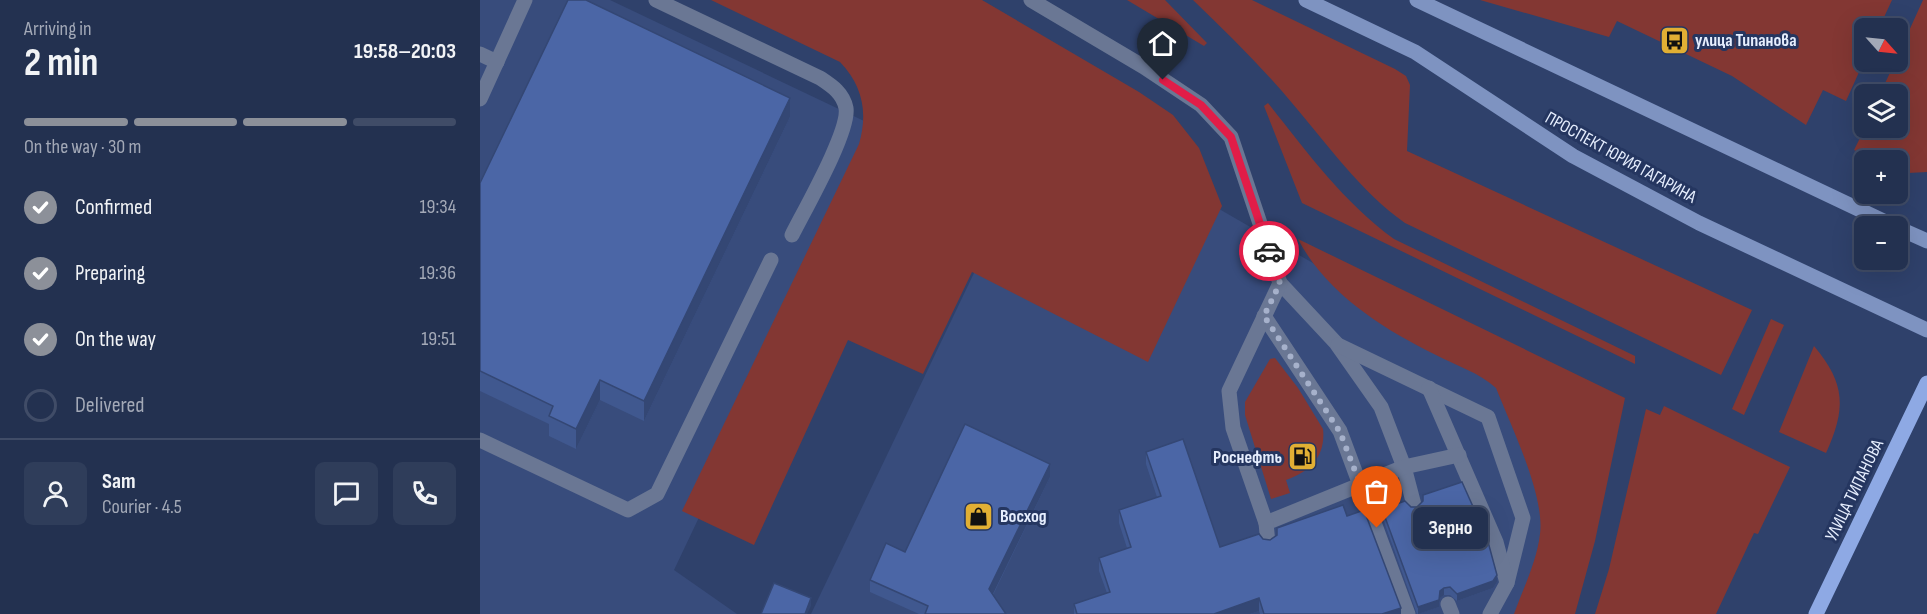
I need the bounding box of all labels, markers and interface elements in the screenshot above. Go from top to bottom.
text: Arriving in [24,17,92,41]
pin [1137,18,1188,80]
north arrow [1854,18,1908,72]
map controls [1854,18,1908,270]
bus stop icon: улица Типанова [1658,24,1690,56]
icon: home [1146,27,1179,60]
place label: улица Типанова [1695,30,1797,51]
text: 19:58–20:03 [354,38,456,65]
text: 2 min [24,40,98,87]
button: layers [1854,84,1908,138]
street label: ПРОСПЕКТ ЮРИЯ ГАГАРИНА [1542,107,1700,208]
text: On the way · 30 m [24,135,141,159]
button: + [1854,150,1908,204]
icon: check [24,191,57,224]
text: Confirmed [75,194,152,221]
text: 19:34 [420,195,456,219]
button: − [1854,216,1908,270]
courier [1239,221,1299,281]
icon: car [1253,235,1286,268]
icon: check [24,257,57,290]
text: Preparing [75,260,145,287]
text: 19:36 [419,261,456,285]
icon: check [24,323,57,356]
text: On the way [75,326,156,353]
text: 19:51 [421,327,456,351]
text: Delivered [75,392,144,419]
street label: УЛИЦА ТИПАНОВА [1821,436,1888,544]
fuel station icon: Роснефть [1287,441,1319,473]
place label: Роснефть [1213,447,1282,468]
button: person [24,462,87,525]
button: chat [315,462,378,525]
button: phone [393,462,456,525]
pin [1351,466,1402,528]
text: Sam [102,468,136,495]
icon: bag [1360,475,1393,508]
text: Courier · 4.5 [102,495,182,519]
shop icon: Восход [963,500,995,532]
place label: Восход [1000,506,1047,527]
callout: Зерно [1413,507,1488,549]
text: Зерно [1428,516,1473,540]

